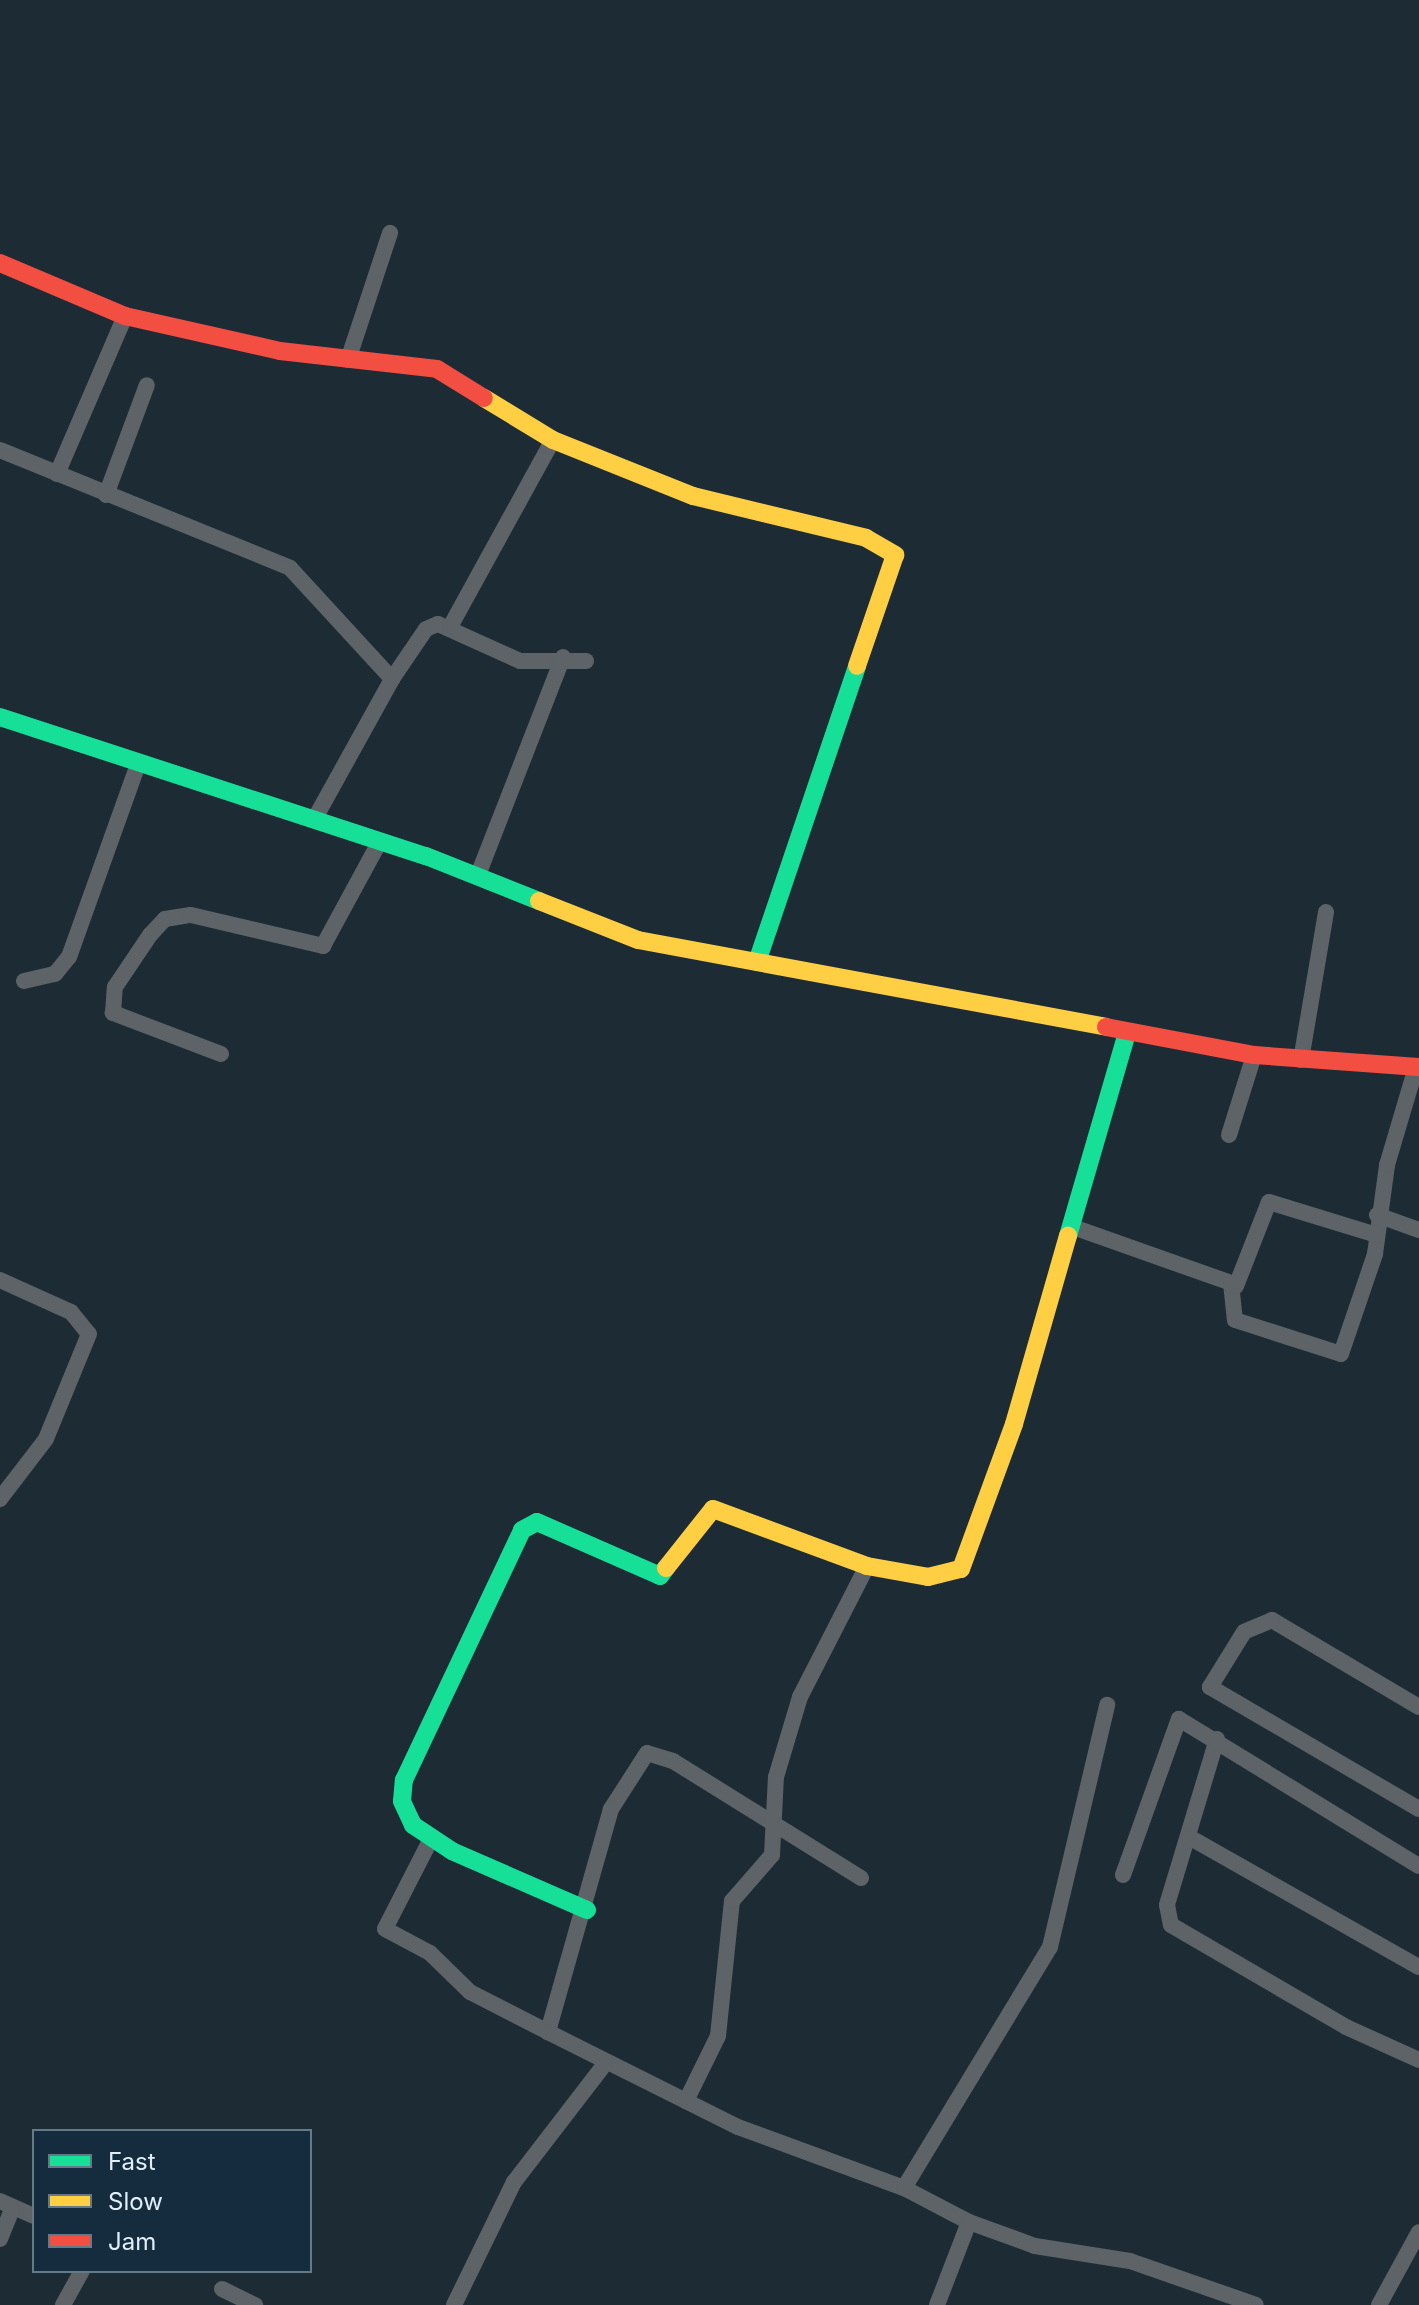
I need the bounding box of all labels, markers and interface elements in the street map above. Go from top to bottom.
legend [32,2129,312,2273]
text: Fast [108,2147,156,2176]
text: Slow [108,2187,163,2216]
text: Jam [108,2227,156,2256]

